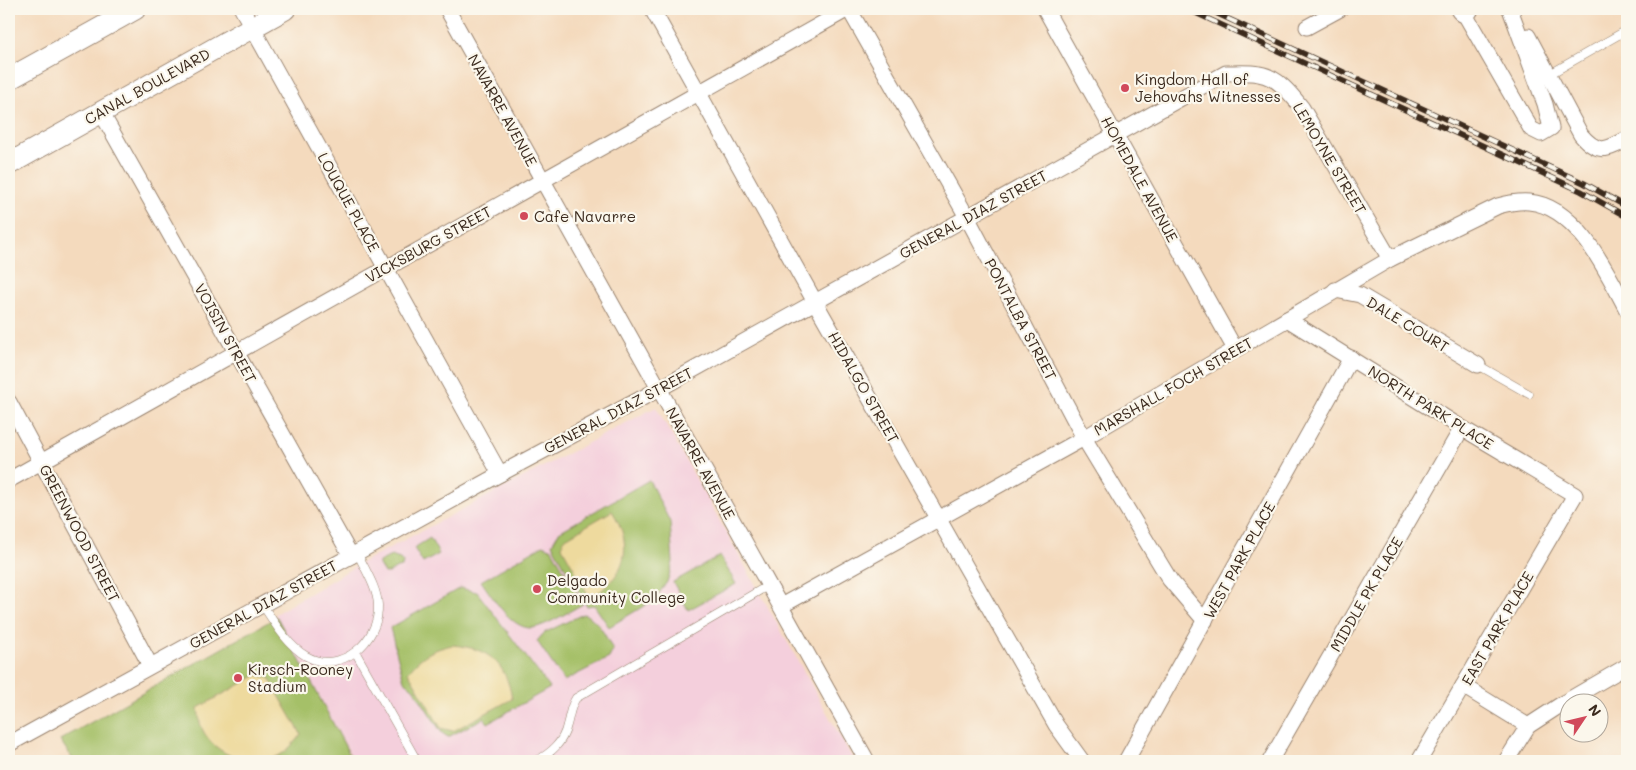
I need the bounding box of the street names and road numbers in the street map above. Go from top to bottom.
street label: CANAL BOULEVARD [81,43,213,129]
street label: NAVARRE AVENUE [464,50,542,170]
street label: LEMOYNE STREET [1289,99,1371,217]
street label: HOMEDALE AVENUE [1097,112,1183,246]
street label: LOUQUE PLACE [313,149,385,256]
street label: GENERAL DIAZ STREET [895,165,1051,263]
street label: VICKSBURG STREET [361,201,495,287]
street label: PONTALBA STREET [980,255,1062,383]
street label: VOISIN STREET [190,280,262,386]
street label: DALE COURT [1363,292,1453,356]
street label: HIDALGO STREET [824,328,904,446]
street label: MARSHALL FOCH STREET [1090,332,1256,440]
street label: NORTH PARK PLACE [1365,360,1498,454]
street label: GENERAL DIAZ STREET [540,362,696,458]
street label: NAVARRE AVENUE [662,403,740,523]
street label: GREENWOOD STREET [35,461,125,605]
street label: WEST PARK PLACE [1198,497,1280,622]
street label: MIDDLE PK PLACE [1325,533,1407,655]
street label: GENERAL DIAZ STREET [185,555,341,653]
street label: EAST PARK PLACE [1456,567,1538,689]

